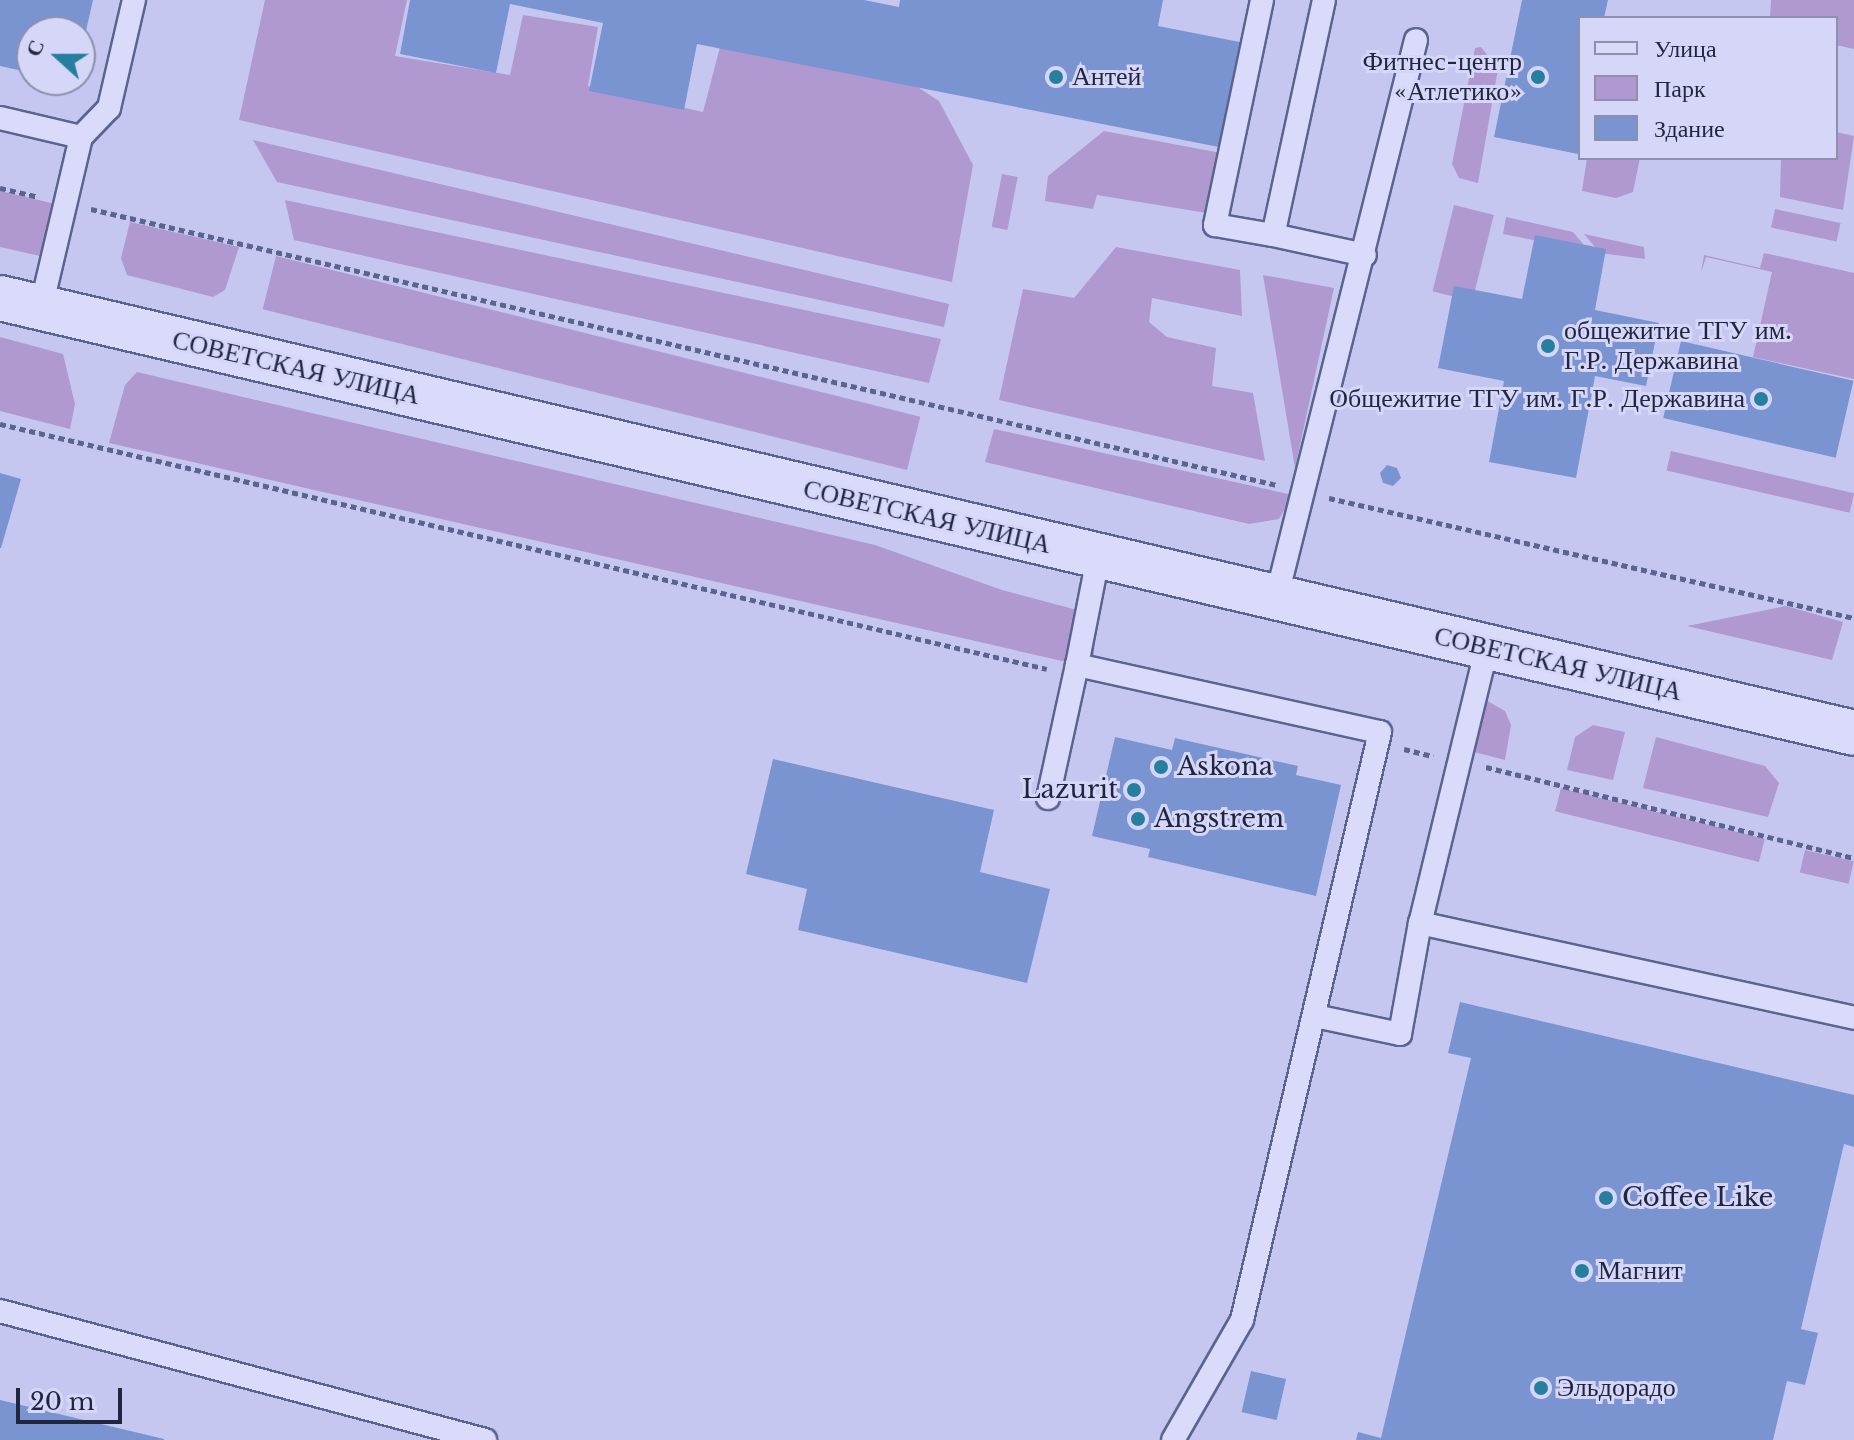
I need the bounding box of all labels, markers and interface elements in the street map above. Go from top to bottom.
north arrow [16,16,96,96]
legend [1578,16,1838,160]
text: Улица [1654,34,1717,63]
text: С [20,36,50,60]
place label: Фитнес-центр «Атлетико» [1362,46,1522,108]
place label: Антей [1072,61,1142,93]
marker: Антей [1047,68,1065,86]
marker: Фитнес-центр «Атлетико» [1529,68,1547,86]
text: Парк [1654,74,1706,103]
text: Здание [1654,114,1725,143]
place label: общежитие ТГУ им. Г.Р. Державина [1564,315,1792,376]
street label: СОВЕТСКАЯ УЛИЦА [169,324,423,412]
marker: общежитие ТГУ им. Г.Р. Державина [1539,337,1557,355]
place label: Общежитие ТГУ им. Г.Р. Державина [1329,383,1745,415]
marker: Общежитие ТГУ им. Г.Р. Державина [1752,390,1770,408]
street label: СОВЕТСКАЯ УЛИЦА [800,473,1054,561]
street label: СОВЕТСКАЯ УЛИЦА [1431,620,1685,708]
place label: Askona [1177,751,1273,783]
marker: Askona [1152,758,1170,776]
place label: Lazurit [1022,774,1118,806]
marker: Lazurit [1125,781,1143,799]
place label: Angstrem [1154,803,1284,835]
marker: Angstrem [1129,810,1147,828]
place label: Coffee Like [1622,1182,1774,1214]
marker: Coffee Like [1597,1189,1615,1207]
place label: Магнит [1598,1255,1683,1287]
marker: Магнит [1573,1262,1591,1280]
scale bar [20,1372,126,1422]
place label: Эльдорадо [1557,1372,1676,1404]
marker: Эльдорадо [1532,1379,1550,1397]
text: 20 m [30,1387,95,1416]

